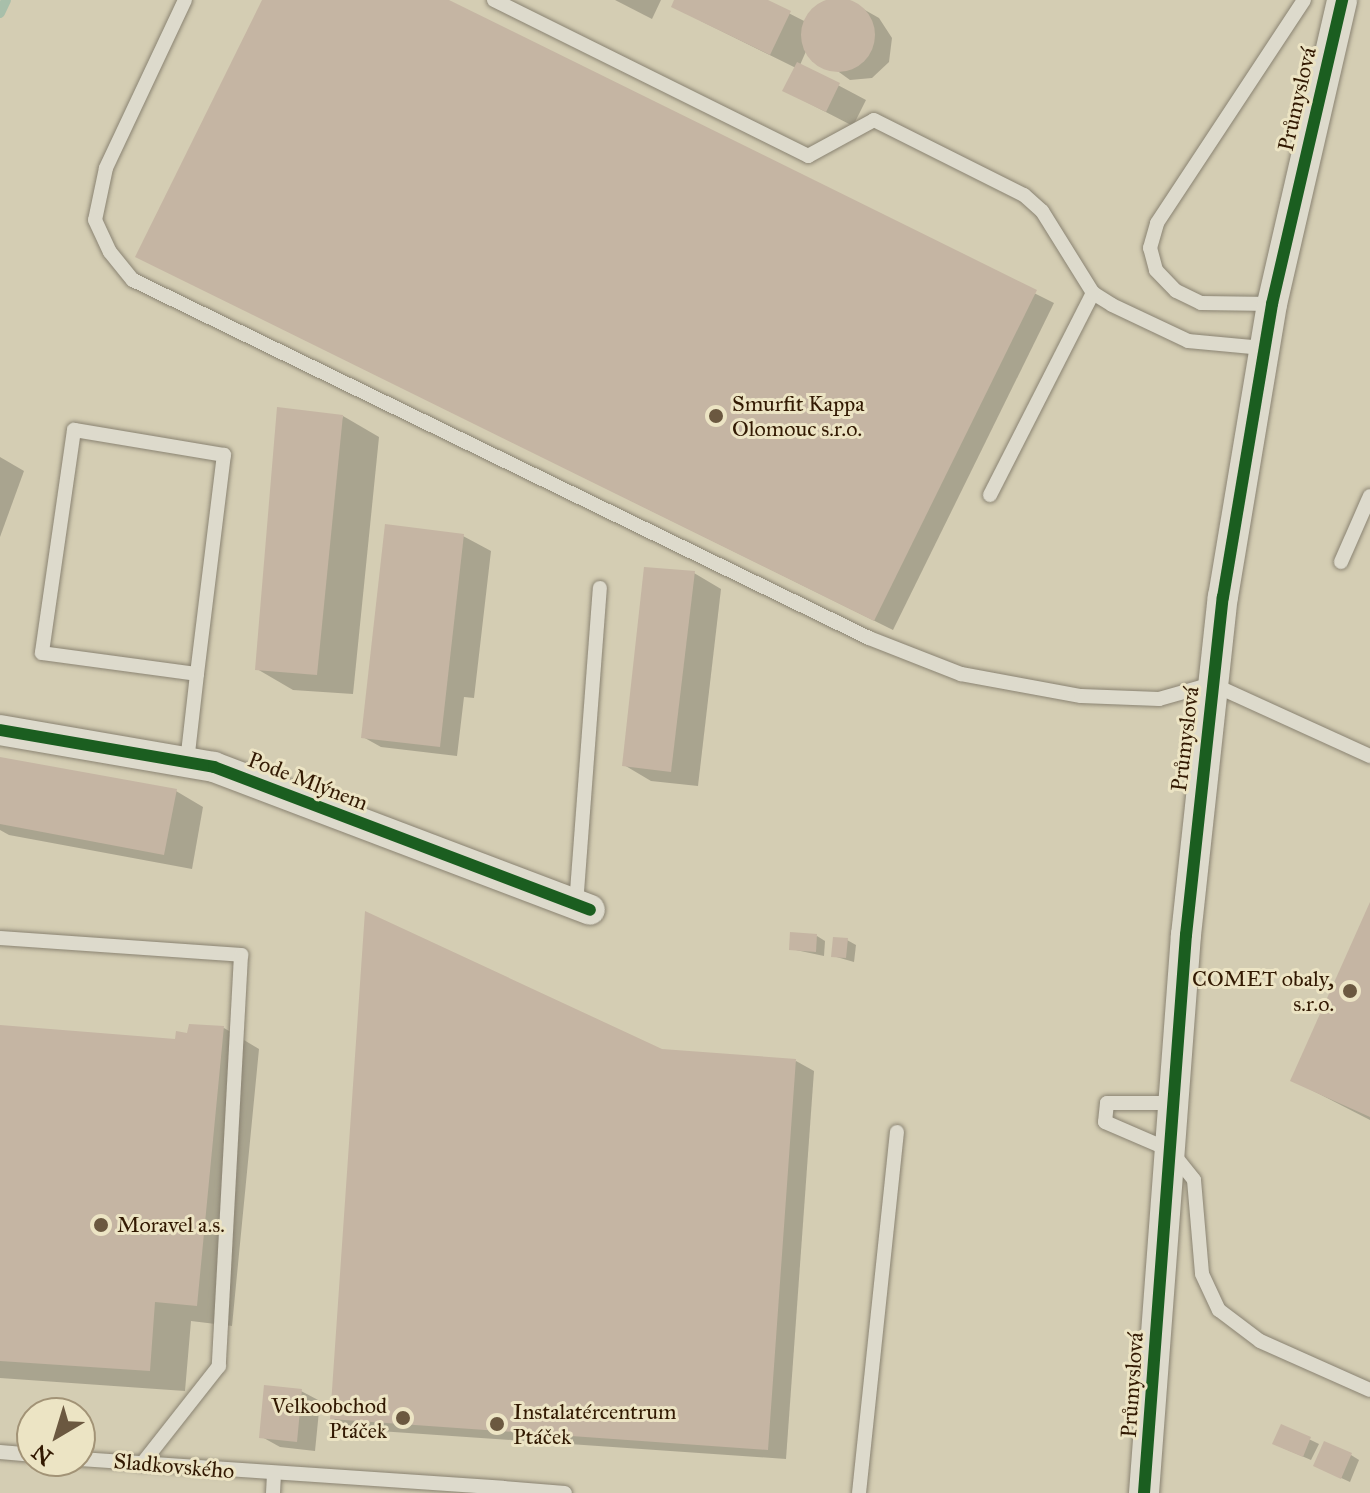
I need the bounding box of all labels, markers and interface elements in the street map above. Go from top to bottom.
street label: Průmyslová [1272,45,1322,153]
place label: Smurfit Kappa Olomouc s.r.o. [732,390,864,442]
marker: Smurfit Kappa Olomouc s.r.o. [707,407,725,425]
street label: Průmyslová [1165,685,1205,793]
street label: Pode Mlýnem [244,746,372,816]
place label: COMET obaly, s.r.o. [1192,965,1334,1016]
marker: COMET obaly, s.r.o. [1341,982,1359,1000]
place label: Moravel a.s. [117,1212,225,1238]
marker: Moravel a.s. [92,1216,110,1234]
street label: Průmyslová [1115,1331,1149,1439]
place label: Velkoobchod Ptáček [271,1392,387,1444]
north arrow [16,1397,96,1477]
place label: Instalatércentrum Ptáček [513,1398,676,1450]
marker: Velkoobchod Ptáček [394,1409,412,1427]
marker: Instalatércentrum Ptáček [488,1415,506,1433]
text: N [26,1438,58,1471]
street label: Sladkovského [113,1448,235,1484]

